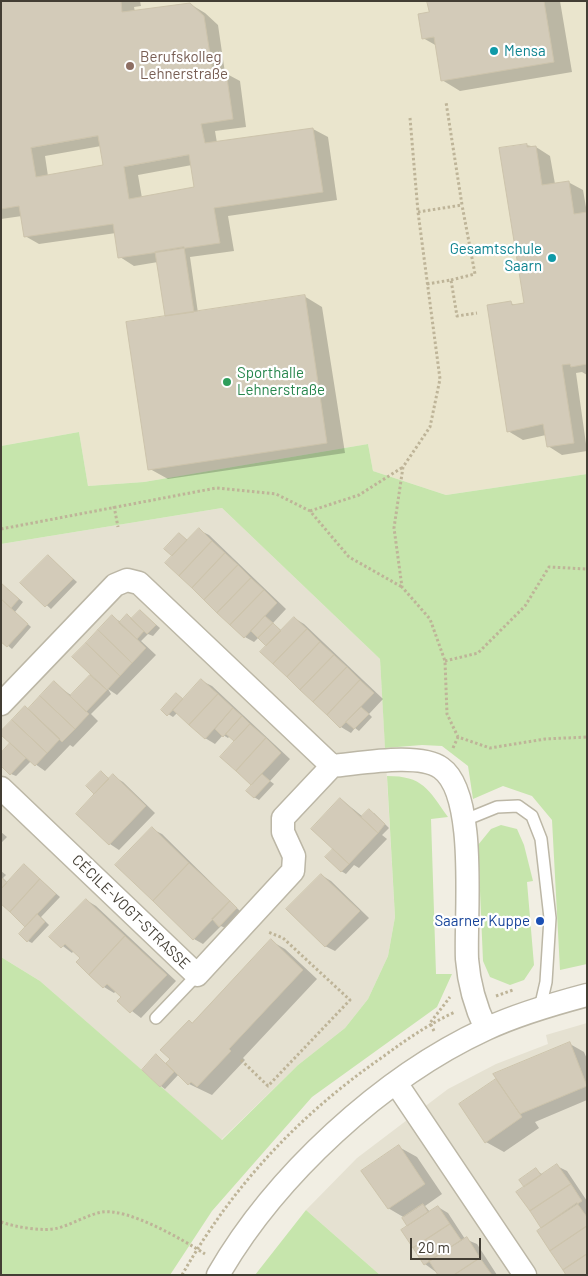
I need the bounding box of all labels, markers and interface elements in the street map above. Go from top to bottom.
place label: Mensa [504,42,546,60]
marker: Mensa [488,45,500,57]
place label: Berufskolleg Lehnerstraße [140,48,228,83]
marker: Berufskolleg Lehnerstraße [124,60,136,72]
place label: Gesamtschule Saarn [450,240,542,275]
marker: Gesamtschule Saarn [546,252,558,264]
place label: Sporthalle Lehnerstraße [237,364,325,399]
marker: Sporthalle Lehnerstraße [221,376,233,388]
street label: CÉCILE-VOGT-STRASSE [68,851,194,973]
place label: Saarner Kuppe [434,912,530,930]
marker: Saarner Kuppe [534,915,546,927]
scale bar [413,1228,484,1260]
text: 20 m [418,1238,450,1256]

